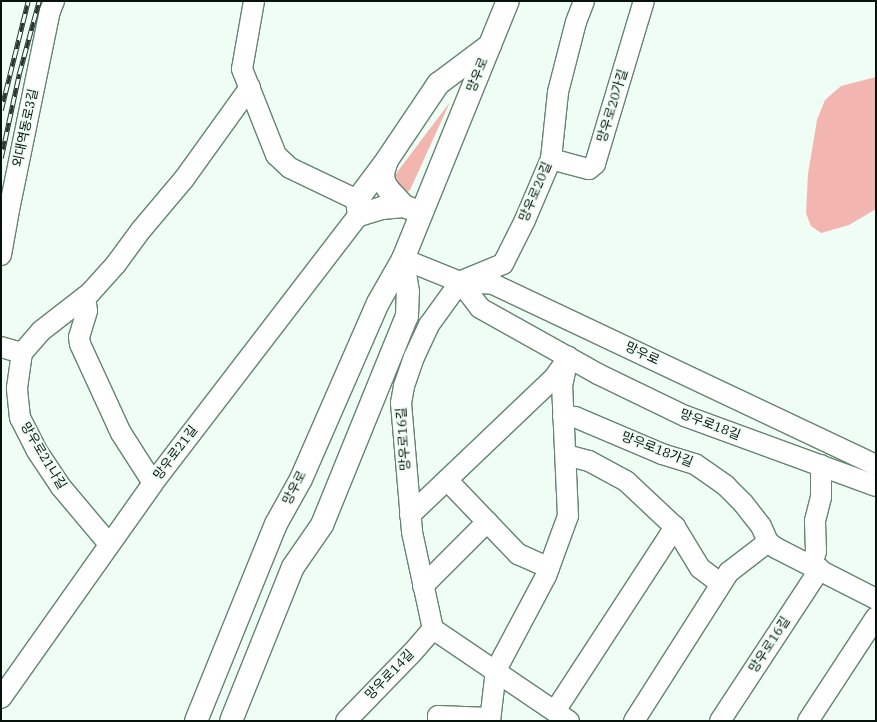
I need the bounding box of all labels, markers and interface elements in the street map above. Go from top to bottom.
street label: 망우로 [464,55,492,95]
street label: 망우로20가길 [595,68,631,144]
street label: 외대역동로3길 [10,87,42,169]
street label: 망우로20길 [516,160,556,224]
street label: 망우로 [622,339,662,369]
street label: 망우로18길 [678,406,742,444]
street label: 망우로16길 [394,407,414,471]
street label: 망우로21나길 [17,420,69,492]
street label: 망우로21길 [151,423,201,483]
street label: 망우로18가길 [619,429,695,471]
street label: 망우로 [280,468,310,508]
street label: 망우로16길 [746,614,794,676]
street label: 망우로14길 [362,647,418,703]

